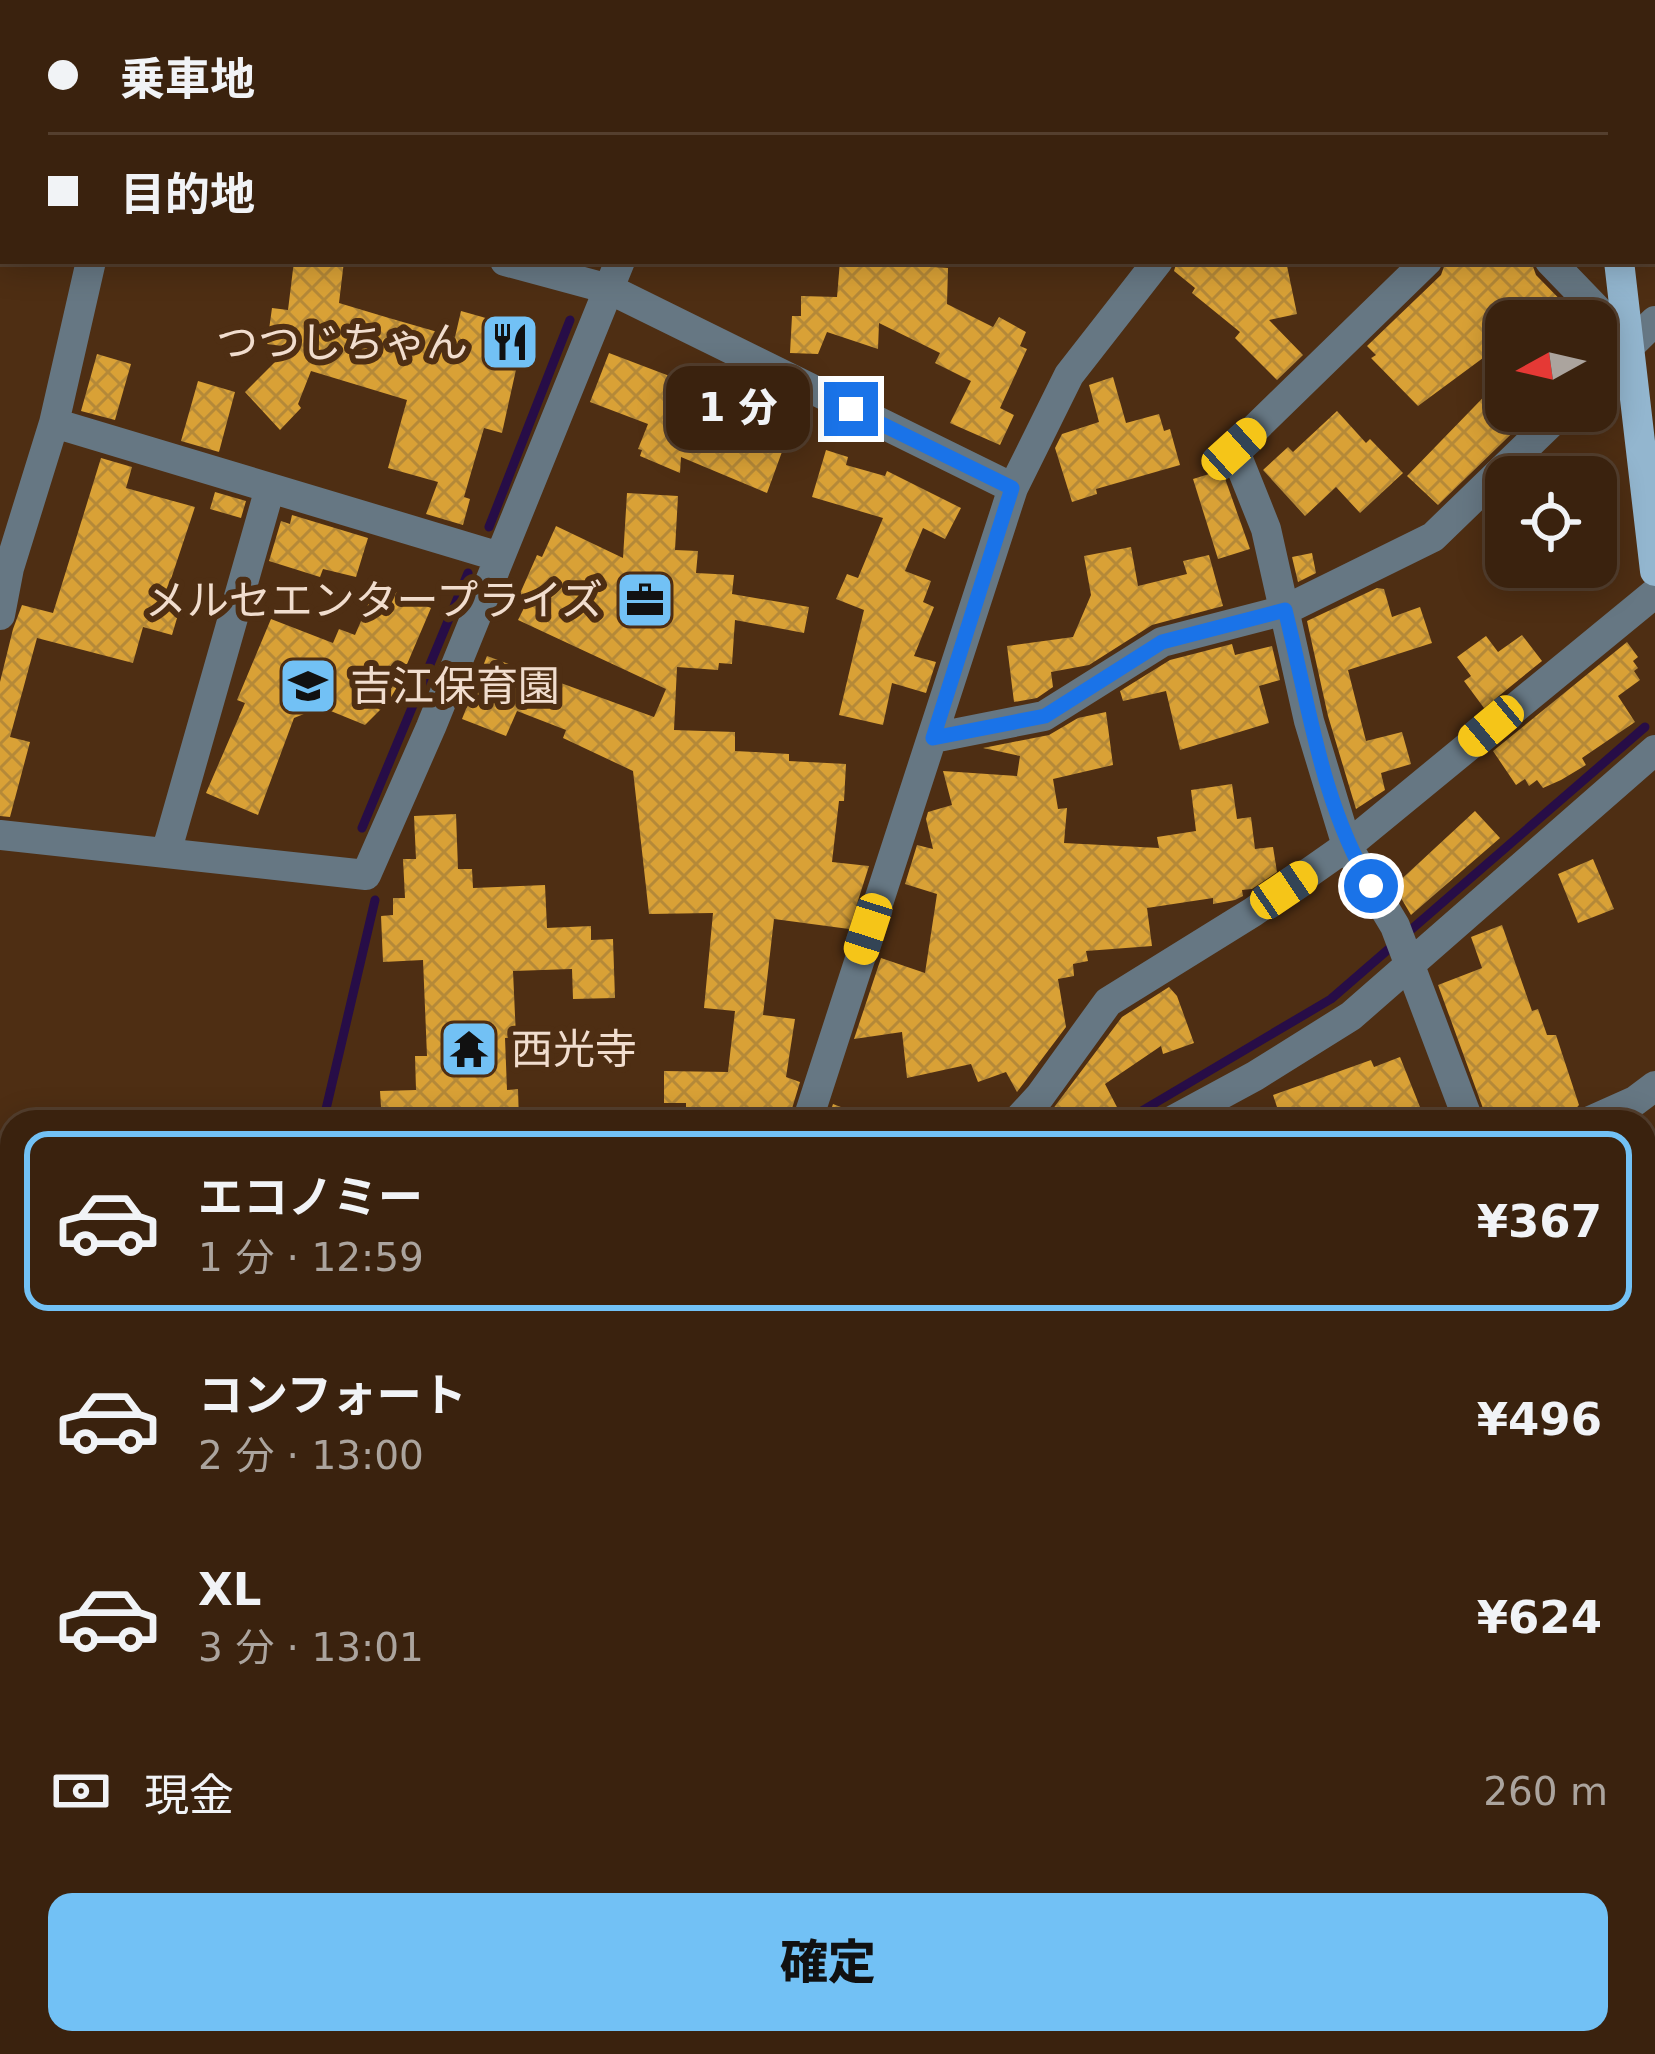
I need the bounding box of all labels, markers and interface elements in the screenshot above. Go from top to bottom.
text: 乗車地 [120,53,255,106]
text: 目的地 [120,168,255,221]
north arrow [1485,300,1617,432]
map controls [1485,300,1617,588]
restaurant icon: つつじちゃん [479,311,541,373]
place label: つつじちゃん [216,318,468,367]
callout: 1 分 [665,367,809,451]
route end [824,382,878,436]
text: 1 分 [698,385,778,430]
car [1195,412,1273,486]
button: locate [1485,456,1617,588]
office icon: メルセエンタープライズ [614,569,676,631]
place label: メルセエンタープライズ [145,576,603,625]
school or university icon: 吉江保育園 [277,655,339,717]
place label: 吉江保育園 [350,662,560,711]
car [1452,689,1530,763]
car [1244,855,1324,925]
route start [1344,859,1398,913]
car [840,889,896,969]
temple icon: 西光寺 [438,1018,500,1080]
place label: 西光寺 [511,1025,637,1074]
icon: car [54,1167,162,1275]
text: エコノミー [198,1171,423,1224]
text: ¥367 [1477,1195,1602,1248]
text: 1 分 · 12:59 [198,1235,424,1280]
icon: car [54,1365,162,1473]
text: コンフォート [198,1369,467,1422]
text: ¥496 [1477,1393,1602,1446]
text: 2 分 · 13:00 [198,1433,424,1478]
icon: car [54,1563,162,1671]
text: XL [198,1563,261,1616]
text: ¥624 [1477,1591,1602,1644]
text: 3 分 · 13:01 [198,1625,424,1670]
icon: cash [48,1758,114,1824]
text: 現金 [144,1769,234,1822]
text: 260 m [1483,1769,1608,1814]
button: 確定 [48,1893,1608,2031]

